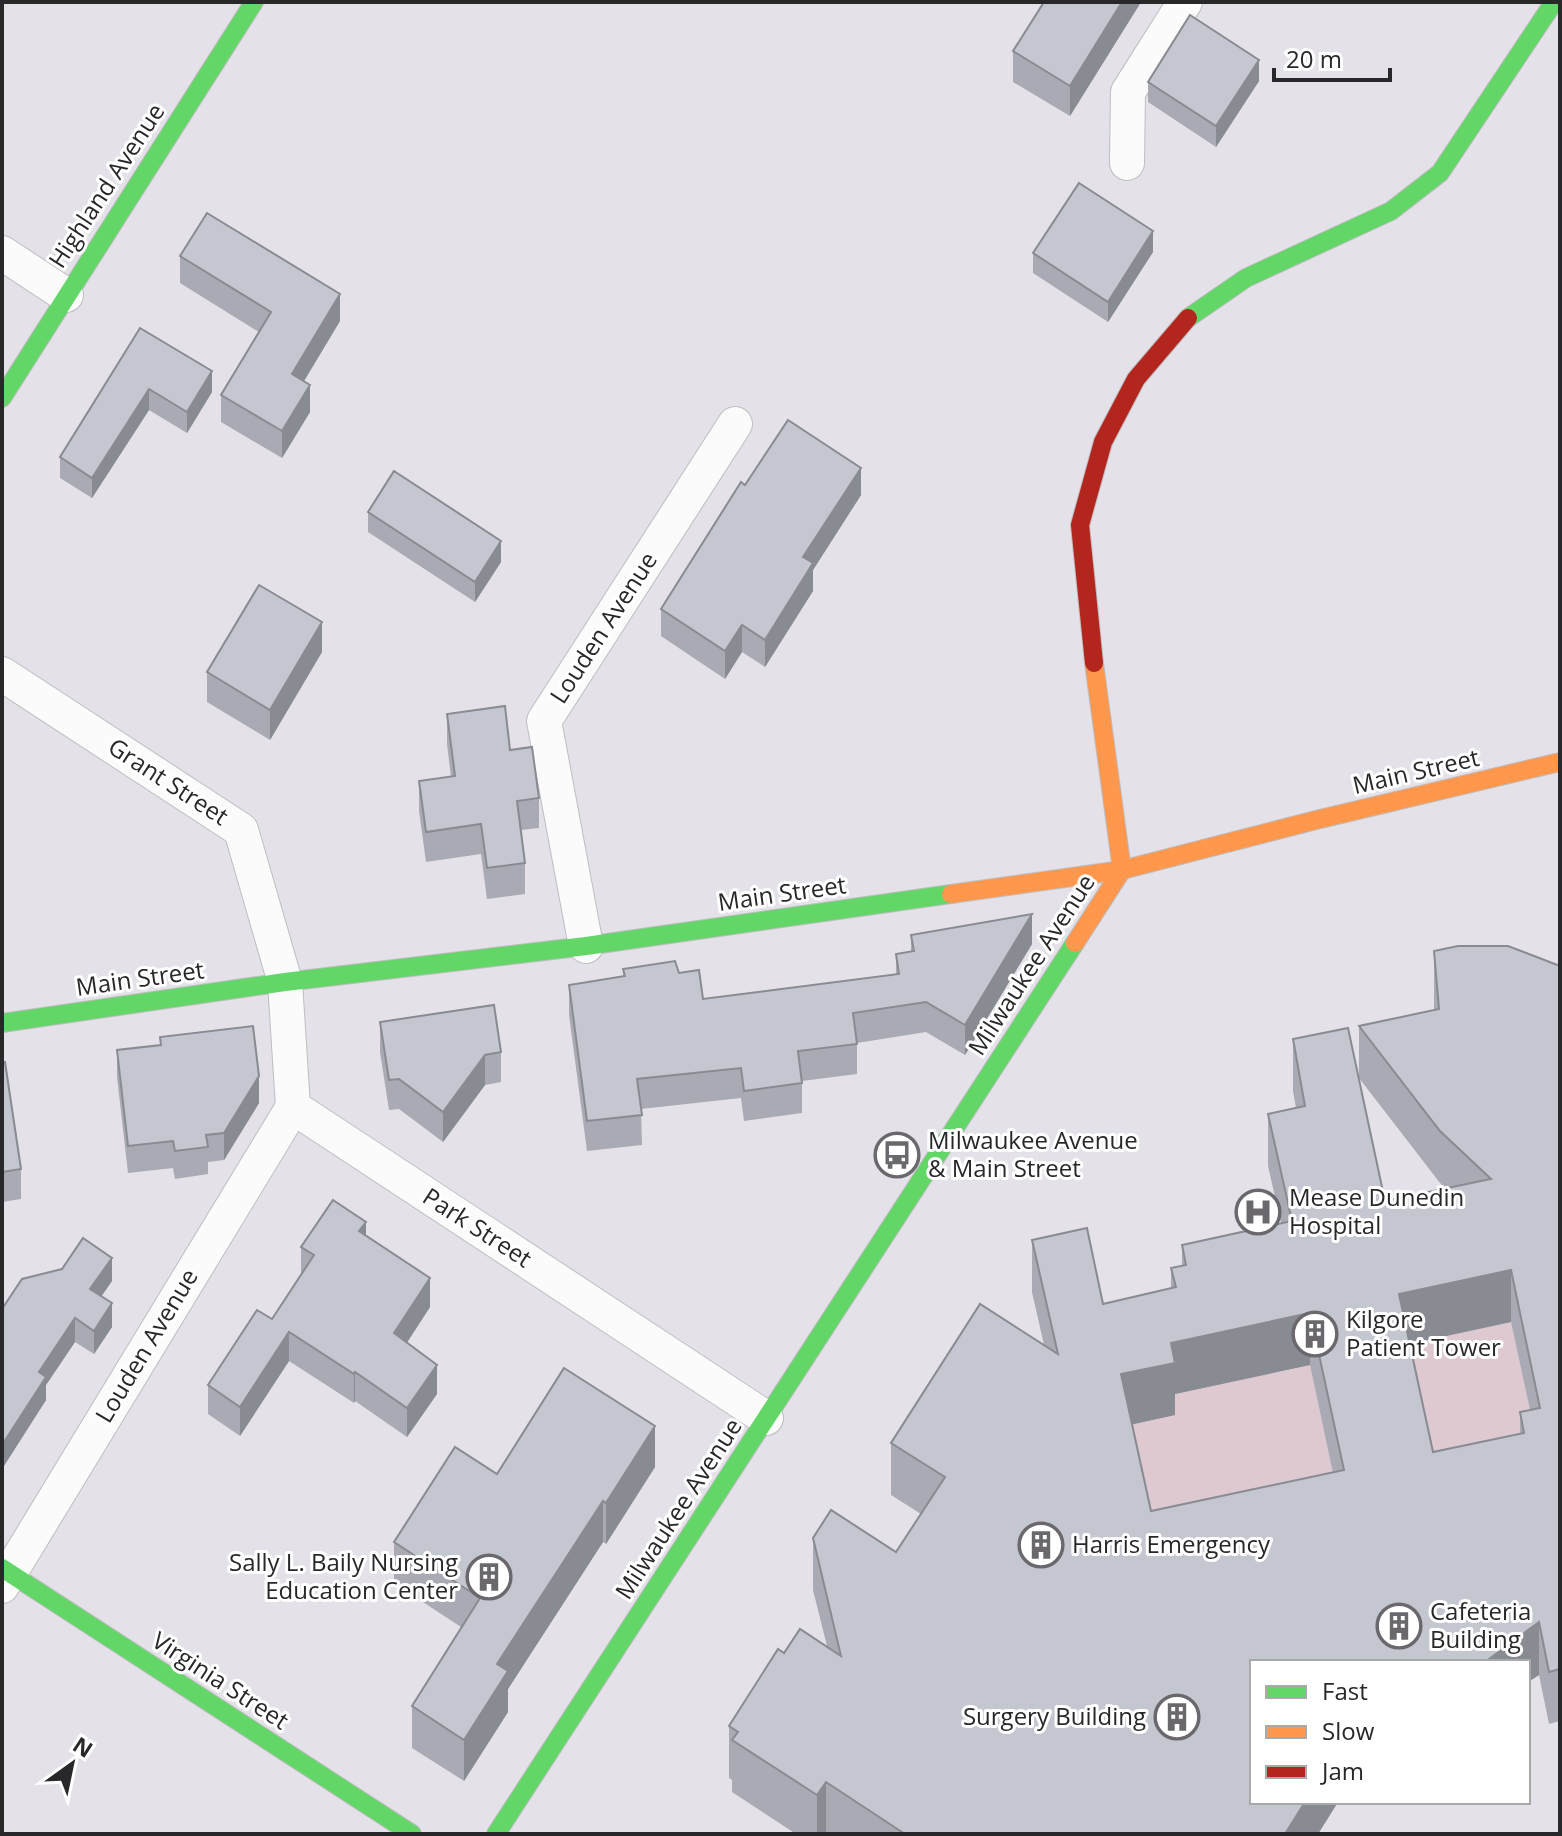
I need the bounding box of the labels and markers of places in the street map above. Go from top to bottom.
place label: Milwaukee Avenue & Main Street [928,1123,1138,1184]
bus stop icon: Milwaukee Avenue & Main Street [873,1131,921,1179]
place label: Mease Dunedin Hospital [1289,1180,1464,1241]
hospital icon: Mease Dunedin Hospital [1234,1188,1282,1236]
place label: Kilgore Patient Tower [1346,1302,1501,1363]
building icon: Kilgore Patient Tower [1291,1310,1339,1358]
building icon: Harris Emergency [1017,1521,1065,1569]
place label: Harris Emergency [1072,1527,1271,1560]
place label: Sally L. Baily Nursing Education Center [229,1545,458,1606]
building icon: Sally L. Baily Nursing Education Center [465,1553,513,1601]
place label: Cafeteria Building [1430,1594,1531,1655]
building icon: Cafeteria Building [1375,1602,1423,1650]
building icon: Surgery Building [1153,1693,1201,1741]
place label: Surgery Building [963,1699,1146,1732]

